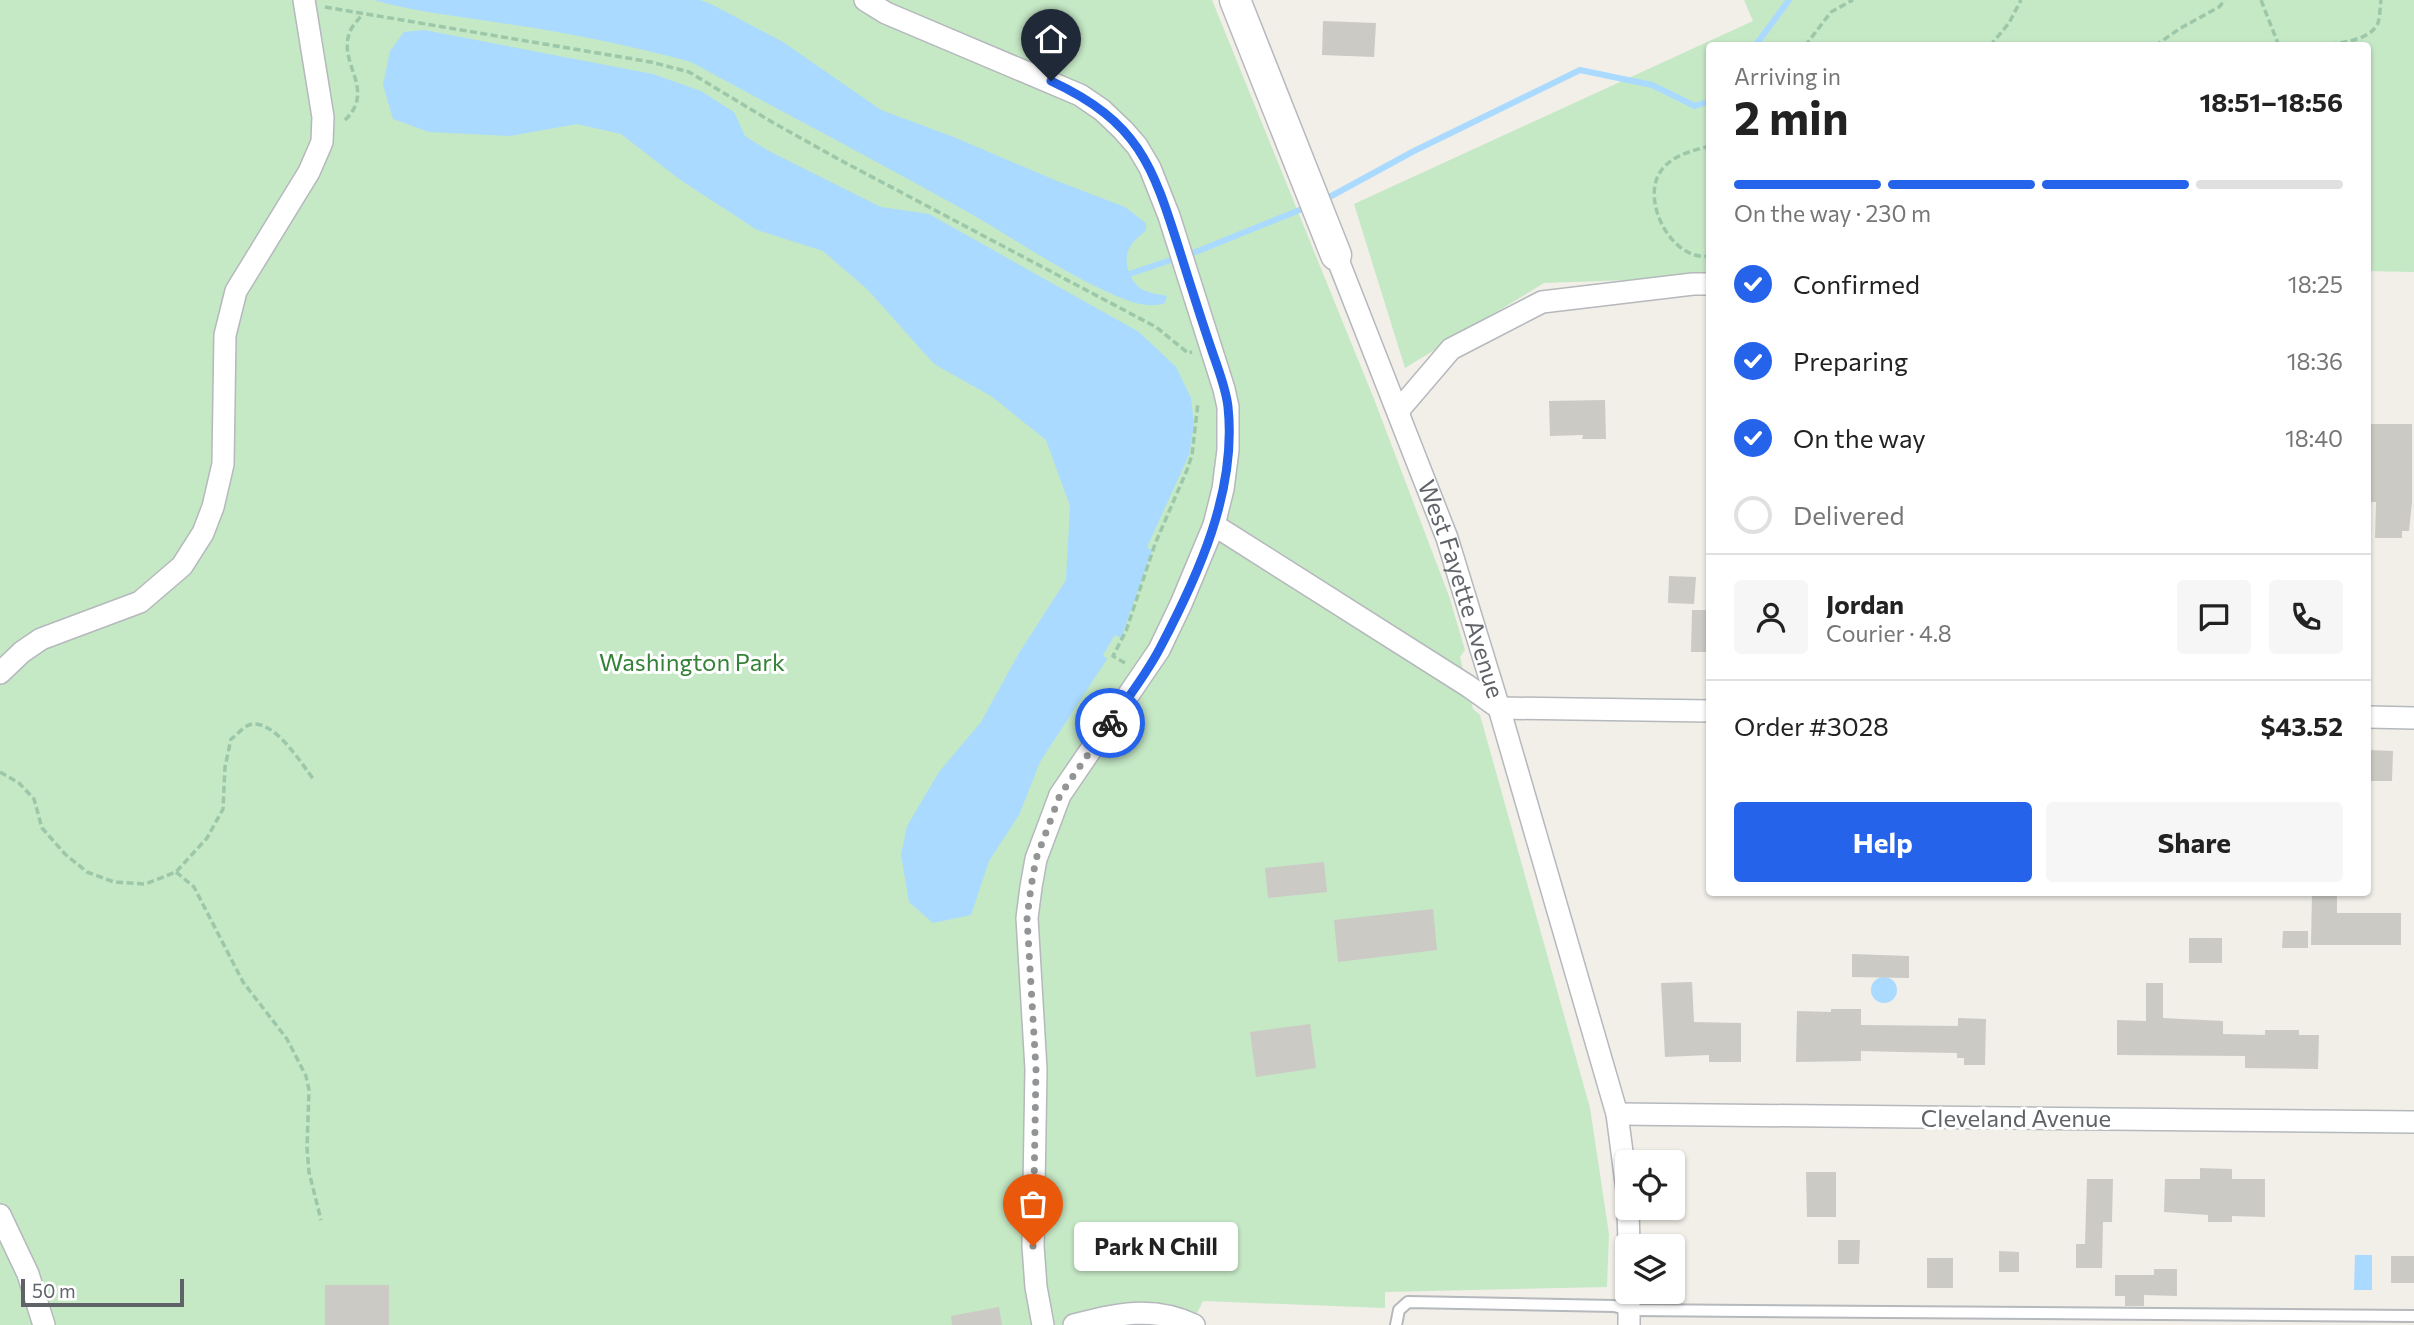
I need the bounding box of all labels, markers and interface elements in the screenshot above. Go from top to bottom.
pin [1021,9,1081,81]
icon: home [1032,20,1070,58]
text: Arriving in [1734,62,1841,90]
text: 18:51–18:56 [2199,86,2343,117]
text: 2 min [1734,88,1849,144]
text: On the way · 230 m [1734,199,1931,227]
icon: check [1734,265,1772,303]
text: Confirmed [1793,268,1920,299]
text: 18:25 [2288,270,2343,298]
icon: check [1734,342,1772,380]
text: Preparing [1793,345,1908,376]
text: 18:36 [2287,347,2343,375]
icon: check [1734,419,1772,457]
text: On the way [1793,422,1926,453]
text: 18:40 [2285,424,2343,452]
street label: West Fayette Avenue [1413,476,1511,701]
text: Delivered [1793,499,1904,530]
button: person [1734,580,1808,654]
button: chat [2177,580,2251,654]
button: phone [2269,580,2343,654]
text: Jordan [1826,588,1904,619]
text: Courier · 4.8 [1826,619,1952,647]
park label: Washington Park [599,647,785,676]
courier [1075,688,1145,758]
icon: bike [1091,704,1129,742]
text: Order #3028 [1734,710,1889,741]
text: $43.52 [2260,710,2343,741]
button: Help [1734,802,2032,882]
button: Share [2046,802,2343,882]
street label: Cleveland Avenue [1921,1103,2111,1132]
map controls [1615,1150,1685,1304]
button: locate [1615,1150,1685,1220]
pin [1003,1174,1063,1246]
icon: bag [1014,1185,1052,1223]
callout: Park N Chill [1075,1222,1240,1270]
text: Park N Chill [1094,1232,1218,1260]
button: layers [1615,1234,1685,1304]
scale bar [21,1276,184,1308]
text: 50 m [32,1279,76,1302]

